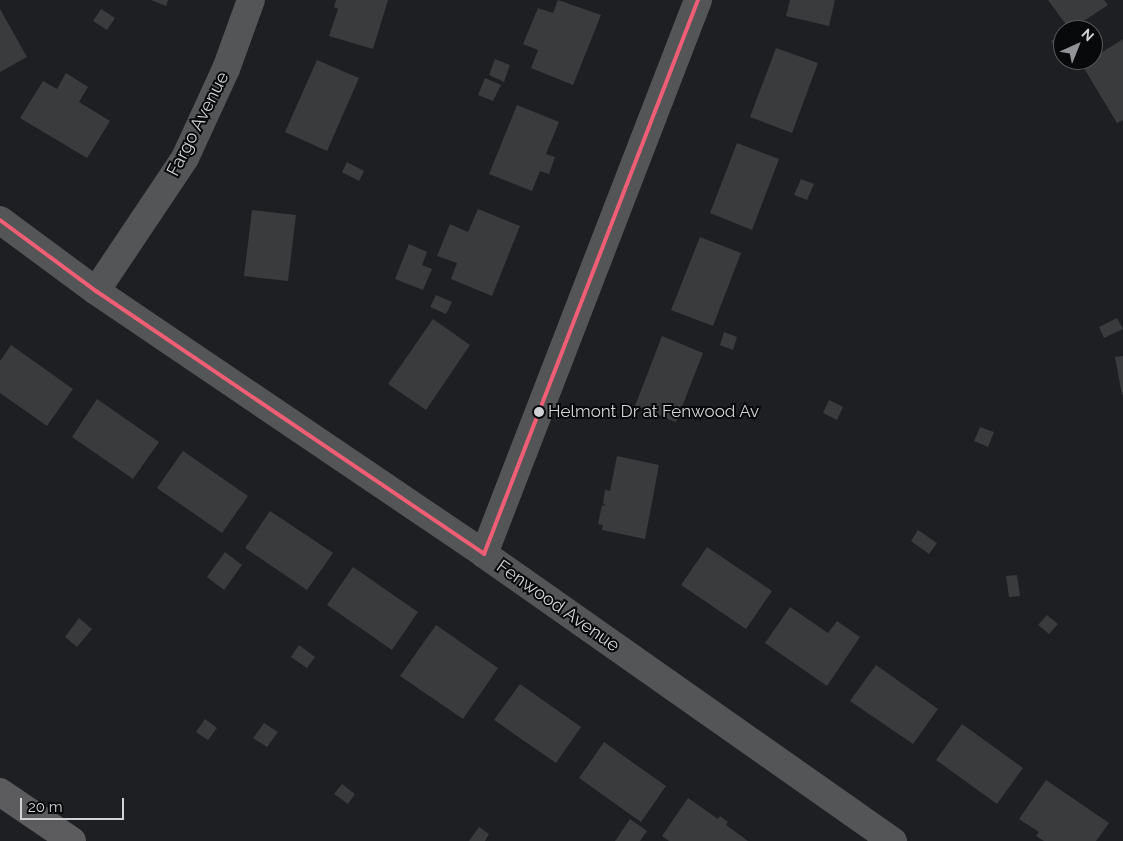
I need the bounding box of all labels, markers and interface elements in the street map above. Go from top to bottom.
north arrow [1053,20,1103,70]
text: N [1078,25,1097,44]
street label: Fargo Avenue [162,68,234,180]
place label: Helmont Dr at Fenwood Av [548,402,760,422]
marker: Helmont Dr at Fenwood Av [534,407,544,417]
street label: Fenwood Avenue [492,555,624,657]
scale bar [22,788,126,820]
text: 20 m [28,798,63,816]

